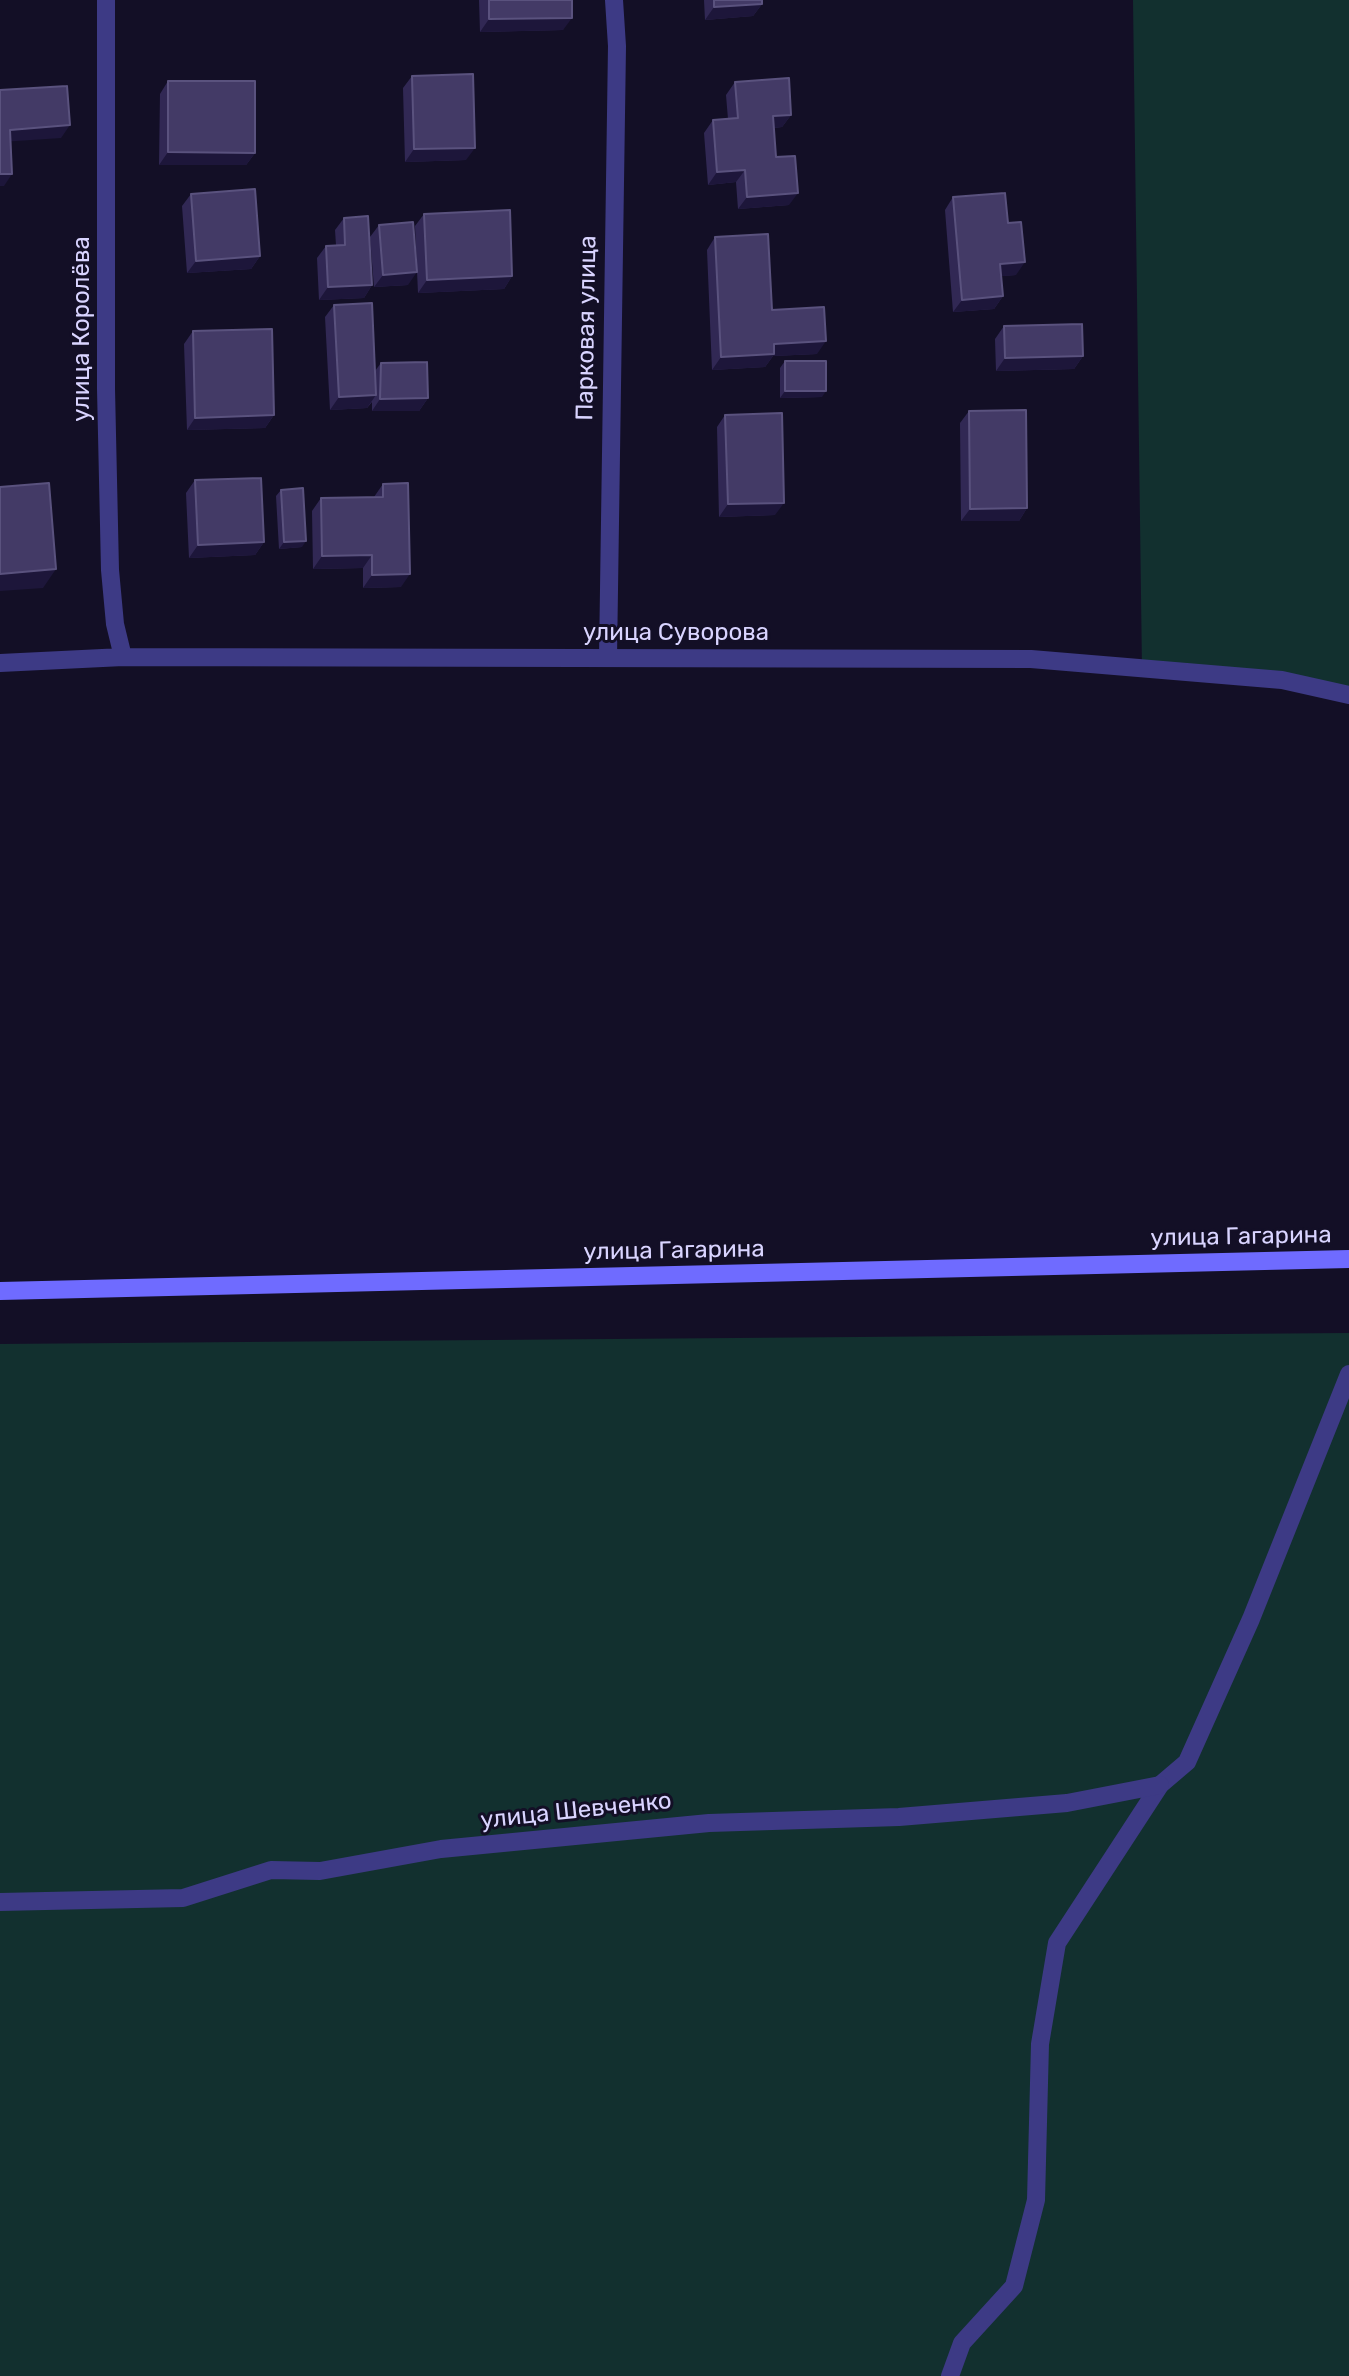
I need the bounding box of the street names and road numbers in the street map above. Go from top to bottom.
street label: Парковая улица [571,235,603,421]
street label: улица Королёва [68,236,96,422]
street label: улица Суворова [583,619,769,647]
street label: улица Гагарина [1150,1221,1332,1253]
street label: улица Гагарина [583,1235,765,1267]
street label: улица Шевченко [479,1787,673,1835]

